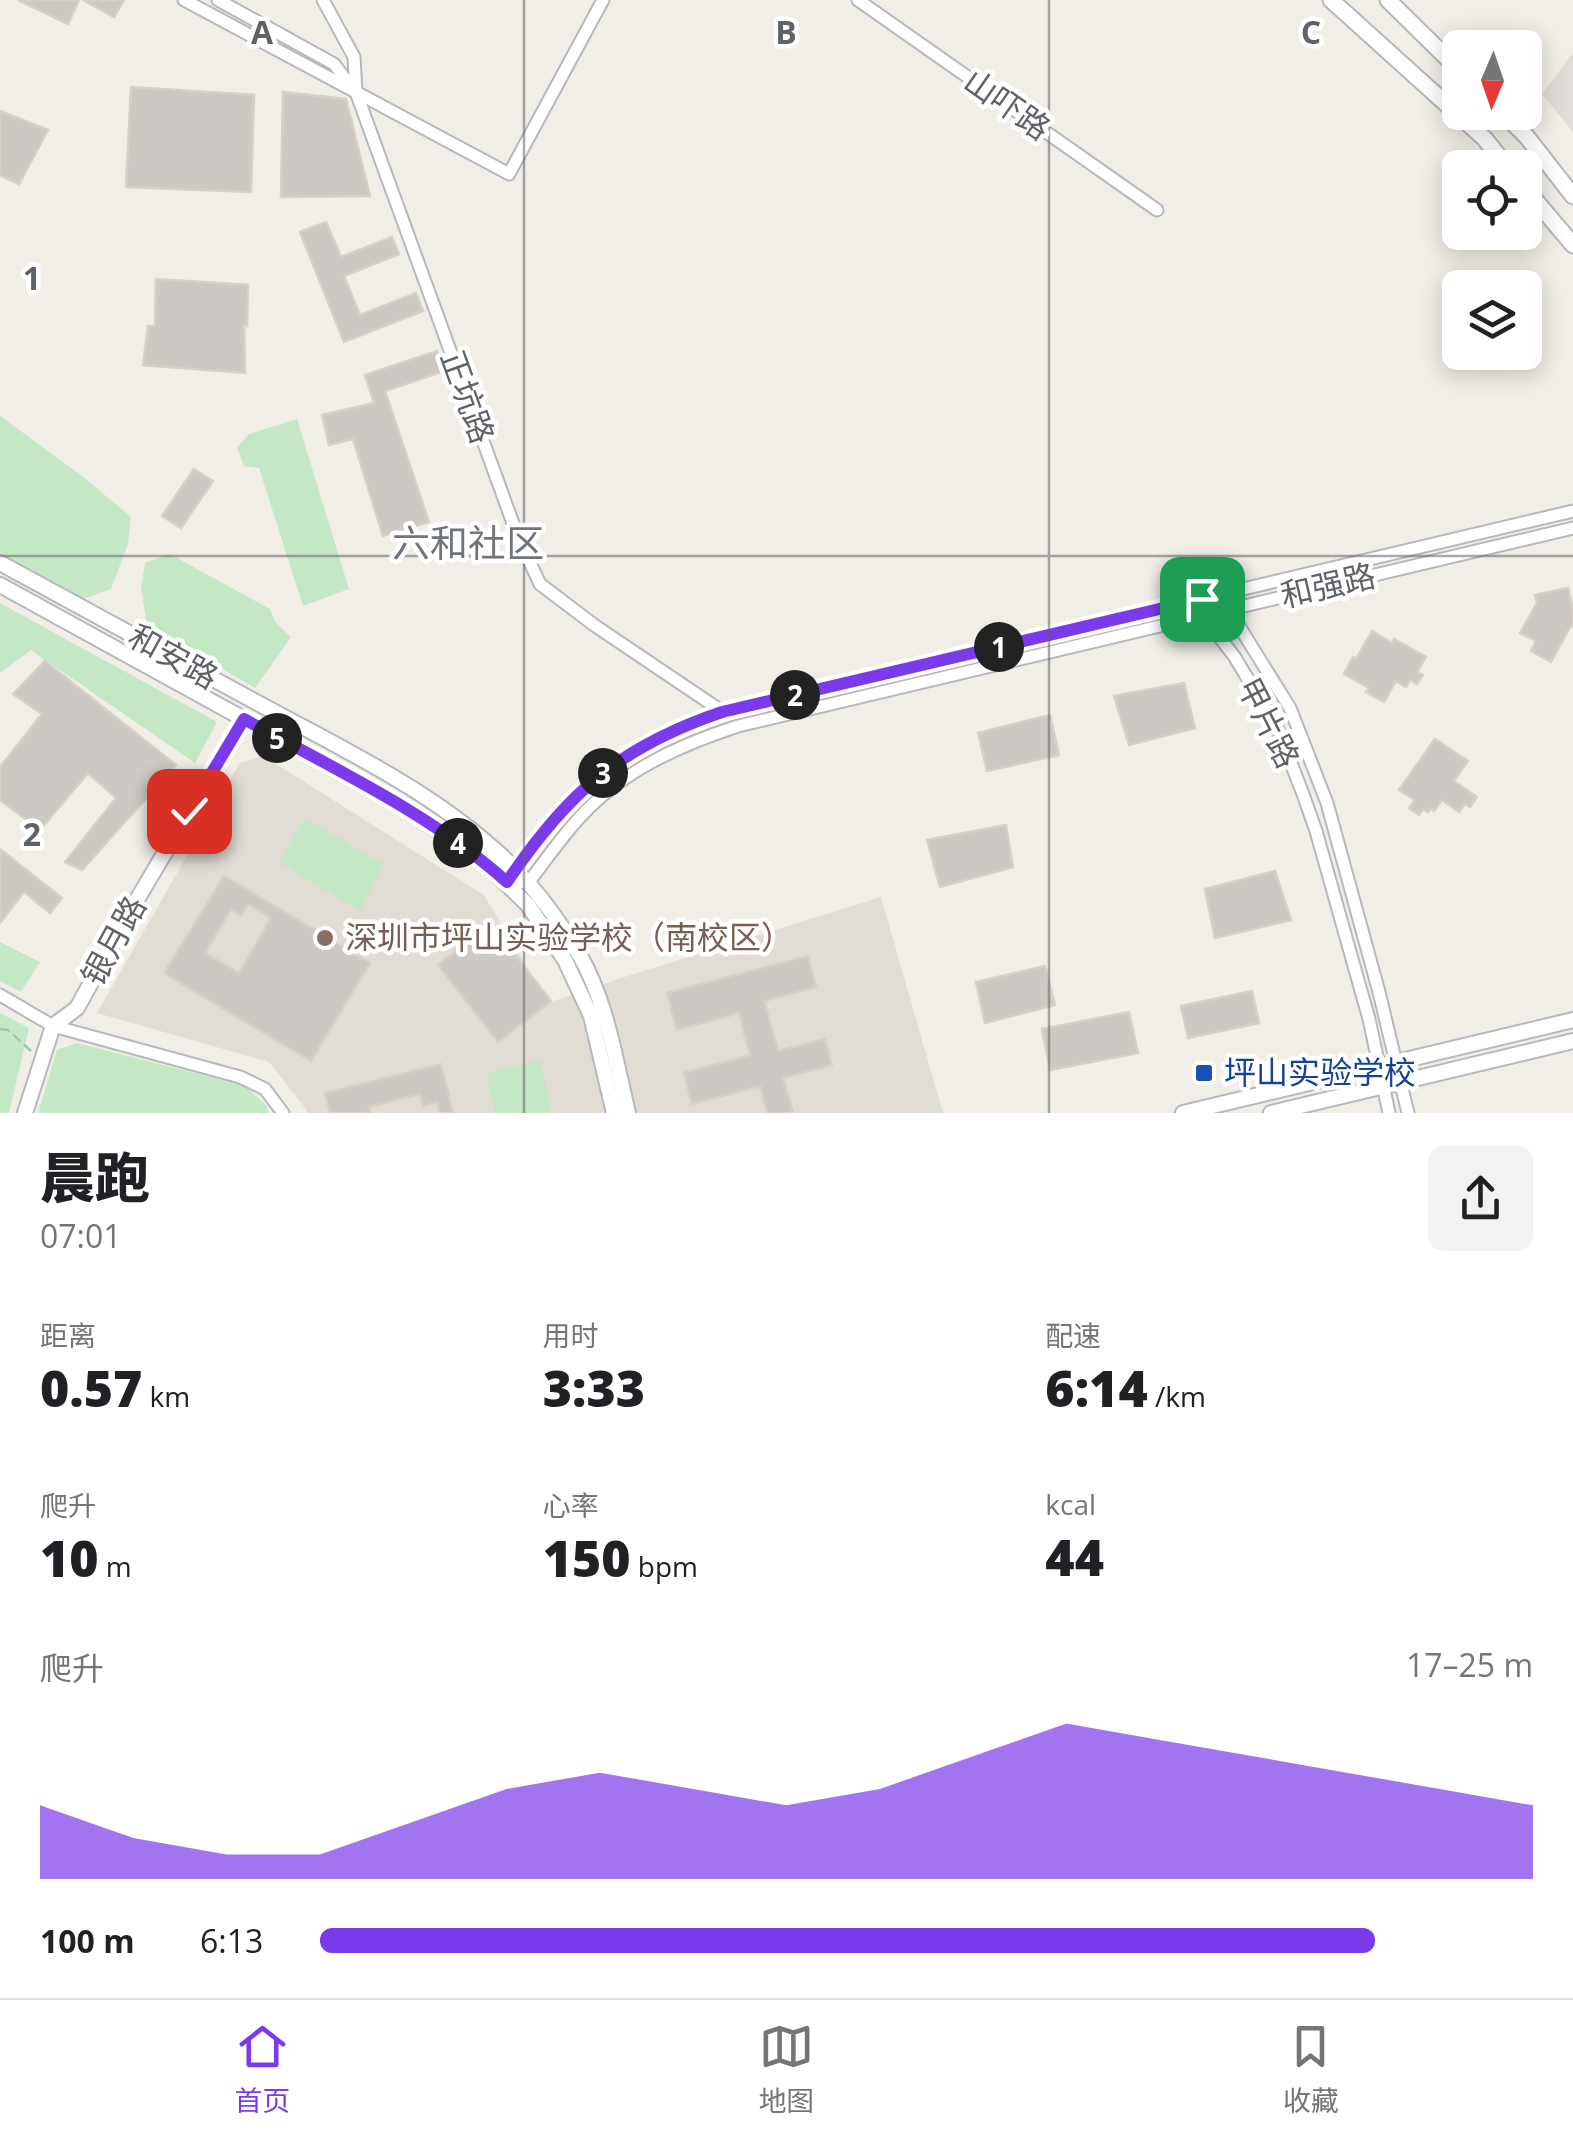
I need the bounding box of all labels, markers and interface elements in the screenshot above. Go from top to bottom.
text: A [251,10,274,53]
text: B [775,10,797,53]
text: C [1301,10,1321,53]
north arrow [1442,30,1542,130]
map controls [1442,30,1542,370]
street label: 山吓路 [956,59,1060,149]
button: locate [1442,150,1542,250]
text: 1 [23,256,41,299]
button: layers [1442,270,1542,370]
street label: 正坑路 [432,344,505,449]
district label: 六和社区 [392,516,544,568]
street label: 和强路 [1276,553,1379,616]
pin [1160,557,1245,642]
icon: arrive [1175,572,1230,627]
street label: 和安路 [121,614,226,698]
pin: 1 [974,622,1024,672]
text: 1 [991,628,1007,666]
pin: 2 [770,670,820,720]
street label: 甲片路 [1228,670,1310,775]
text: 2 [787,676,803,714]
pin: 5 [252,713,302,763]
text: 5 [269,719,285,757]
pin: 3 [578,748,628,798]
text: 3 [595,754,611,792]
pin [147,769,232,854]
icon: check [162,784,217,839]
text: 2 [23,812,41,855]
pin: 4 [433,818,483,868]
text: 4 [450,824,466,862]
street label: 银月路 [71,888,155,993]
place label: 深圳市坪山实验学校（南校区） [345,915,793,958]
marker: 深圳市坪山实验学校（南校区） [314,927,336,949]
place label: 坪山实验学校 [1224,1050,1416,1093]
marker: 坪山实验学校 [1193,1062,1215,1084]
text: 晨跑 [40,1139,150,1214]
button: share [1428,1146,1533,1251]
text: 07:01 [40,1214,122,1257]
text: 距离 [40,1316,96,1354]
text: 用时 [543,1316,599,1354]
text: 配速 [1045,1316,1101,1354]
text: 0.57 [40,1354,142,1422]
text: 3:33 [543,1354,645,1422]
text: 6:14 [1045,1354,1148,1422]
text: km [142,1377,190,1415]
text: /km [1148,1377,1206,1415]
text: kcal [1045,1485,1096,1523]
text: 爬升 [40,1486,96,1524]
text: 心率 [543,1486,599,1524]
text: 44 [1045,1523,1104,1591]
text: 10 [40,1524,99,1592]
text: 150 [543,1524,631,1592]
text: m [99,1547,132,1585]
text: bpm [631,1547,698,1585]
text: 17–25 m [1406,1643,1533,1686]
text: 爬升 [40,1646,104,1689]
text: 100 m [40,1919,135,1962]
text: 6:13 [200,1919,263,1962]
tab: 首页 [234,2019,290,2119]
tab: 地图 [758,2019,815,2119]
tab: 收藏 [1283,2019,1339,2119]

